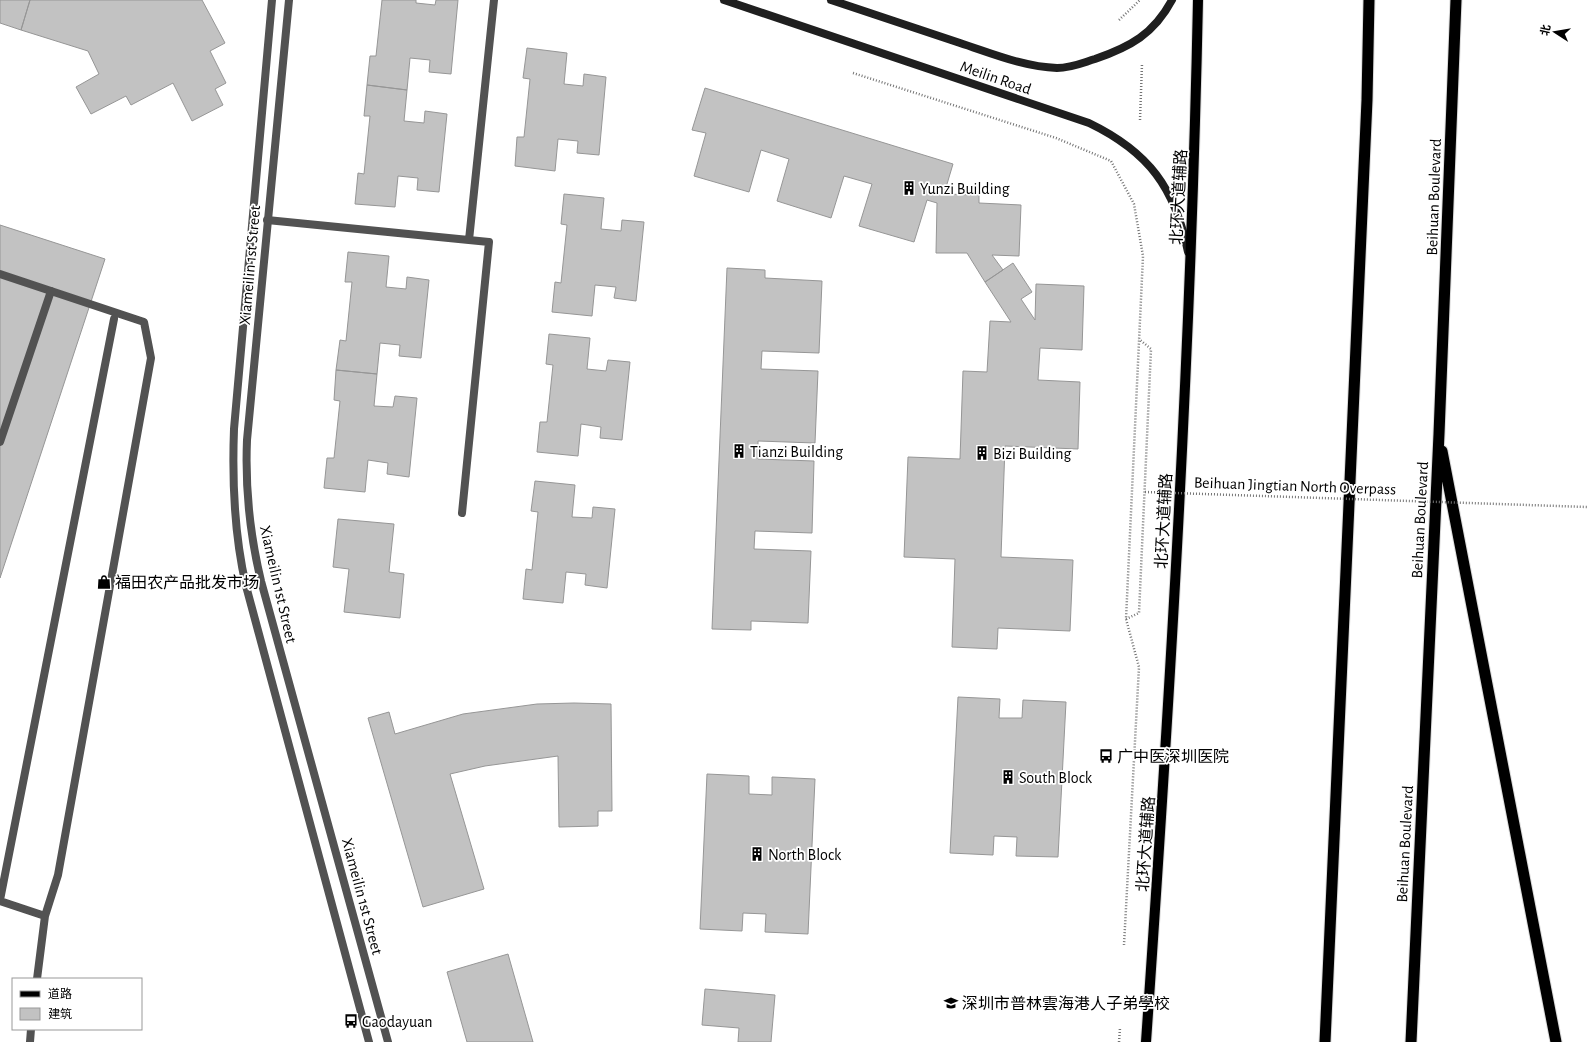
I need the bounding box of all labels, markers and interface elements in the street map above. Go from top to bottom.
north arrow [1535,12,1575,52]
text: 北 [1539,24,1552,37]
street label: Meilin Road [958,58,1033,98]
street label: Beihuan Boulevard [1424,138,1444,256]
street label: 北环大道辅路 [1167,149,1190,245]
building icon: Yunzi Building [901,180,917,196]
place label: Yunzi Building [920,181,1010,197]
street label: Xiameilin 1st Street [237,205,263,326]
building icon: Tianzi Building [731,443,747,459]
place label: Tianzi Building [750,444,843,460]
building icon: Bizi Building [974,445,990,461]
place label: Bizi Building [993,446,1072,462]
street label: Beihuan Boulevard [1409,461,1431,579]
street label: 北环大道辅路 [1152,473,1175,569]
street label: Beihuan Jingtian North Overpass [1194,474,1396,498]
street label: Xiameilin 1st Street [257,524,299,645]
shop icon: 福田农产品批发市场 [96,574,112,590]
place label: 福田农产品批发市场 [115,574,259,591]
bus stop icon: 广中医深圳医院 [1098,748,1114,764]
place label: 广中医深圳医院 [1117,748,1229,765]
building icon: South Block [1000,769,1016,785]
place label: South Block [1019,770,1093,786]
street label: Beihuan Boulevard [1394,785,1416,903]
street label: 北环大道辅路 [1134,796,1157,893]
street label: Xiameilin 1st Street [339,836,385,956]
building icon: North Block [749,846,765,862]
place label: North Block [768,847,842,863]
legend [12,978,142,1030]
text: 道路 [48,987,72,1000]
school or university icon: 深圳市普林雲海港人子弟學校 [943,995,959,1011]
place label: 深圳市普林雲海港人子弟學校 [962,995,1170,1012]
text: 建筑 [48,1007,72,1020]
bus stop icon: Gaodayuan [343,1013,359,1029]
place label: Gaodayuan [362,1014,433,1031]

